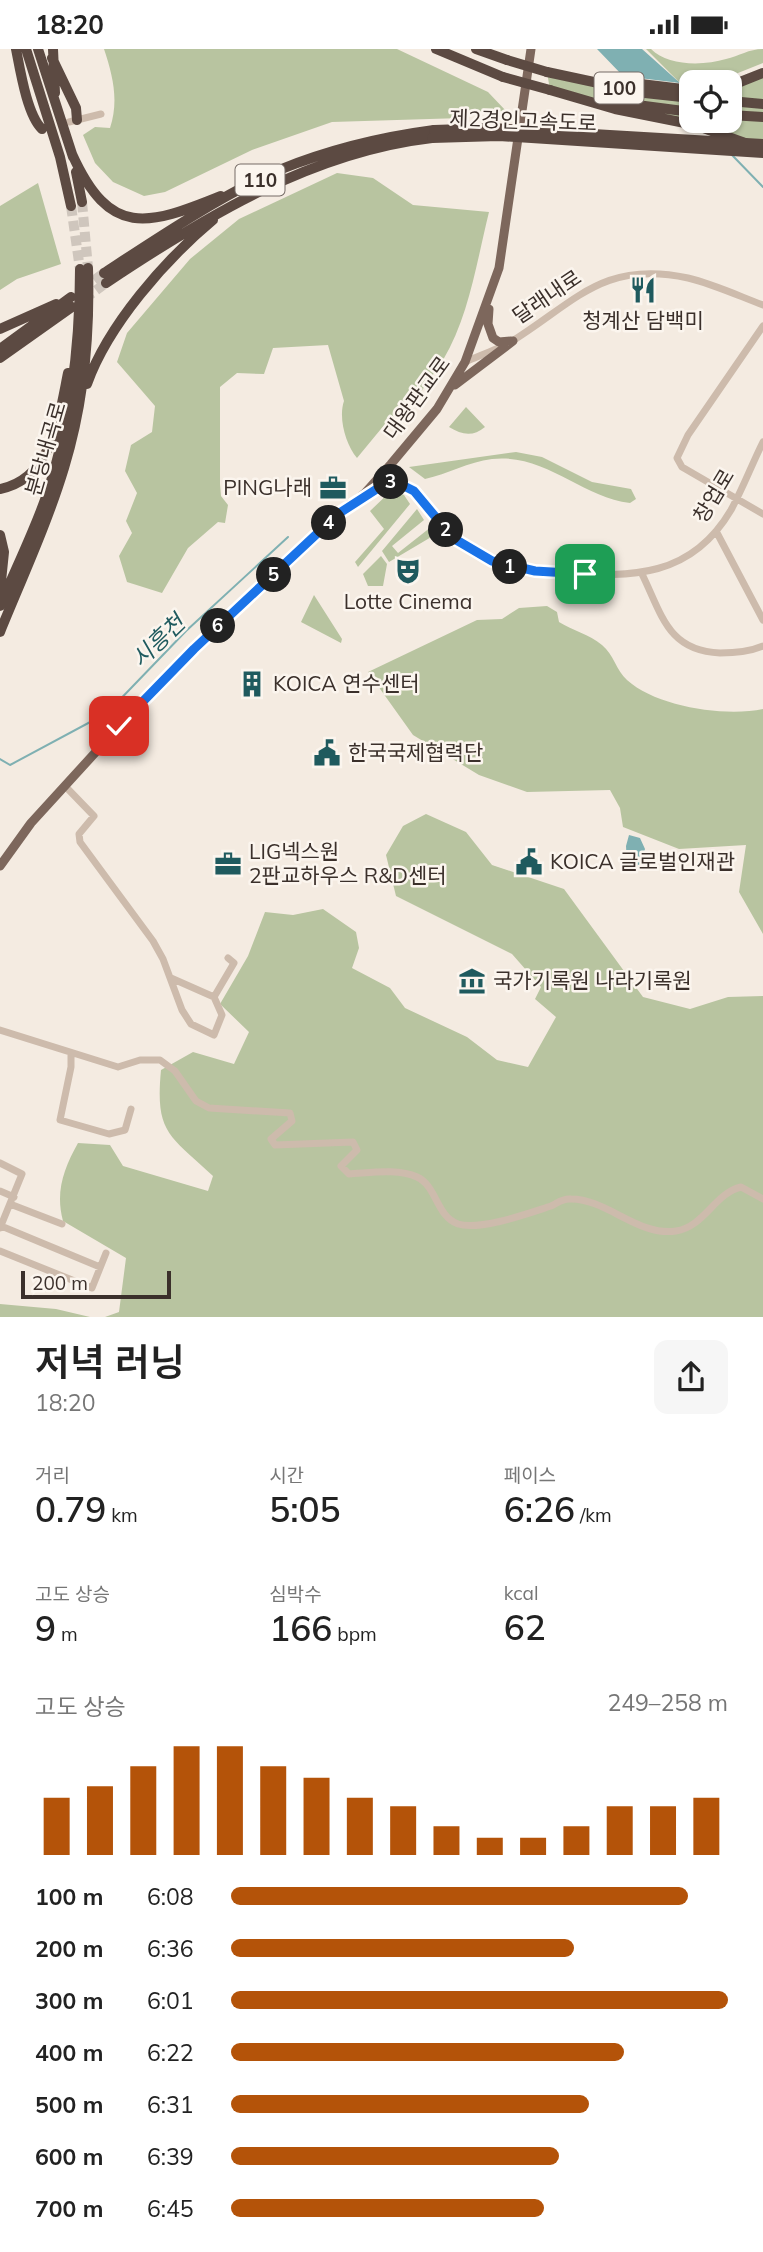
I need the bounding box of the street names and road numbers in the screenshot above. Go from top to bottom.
road number: 100 [594,72,644,103]
street label: 제2경인고속도로 [449,104,597,136]
road number: 110 [236,165,284,195]
street label: 달래내로 [507,264,586,329]
street label: 대왕판교로 [377,351,455,444]
street label: 분당내곡로 [19,399,71,499]
street label: 창업로 [687,464,739,527]

